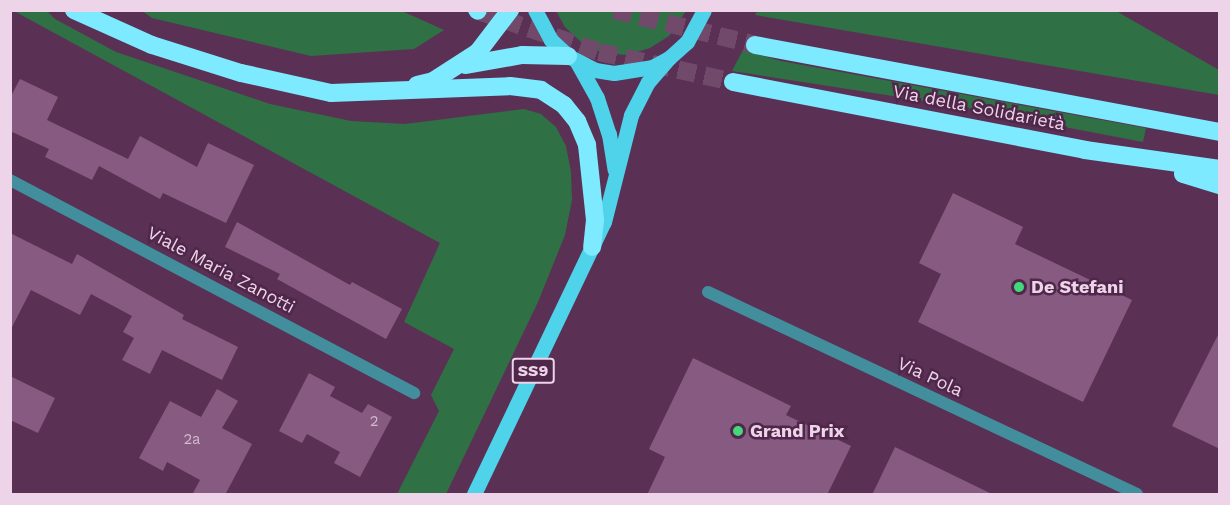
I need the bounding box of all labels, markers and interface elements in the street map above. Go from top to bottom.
street label: Via della Solidarietà [891,81,1067,135]
street label: Viale Maria Zanotti [143,222,299,318]
place label: De Stefani [1031,276,1123,298]
marker: De Stefani [1012,280,1026,294]
street label: Via Pola [894,352,966,402]
road number: SS9 [510,358,556,384]
house number: 2 [370,413,378,431]
place label: Grand Prix [750,420,844,442]
marker: Grand Prix [731,424,745,438]
house number: 2a [183,431,201,449]

